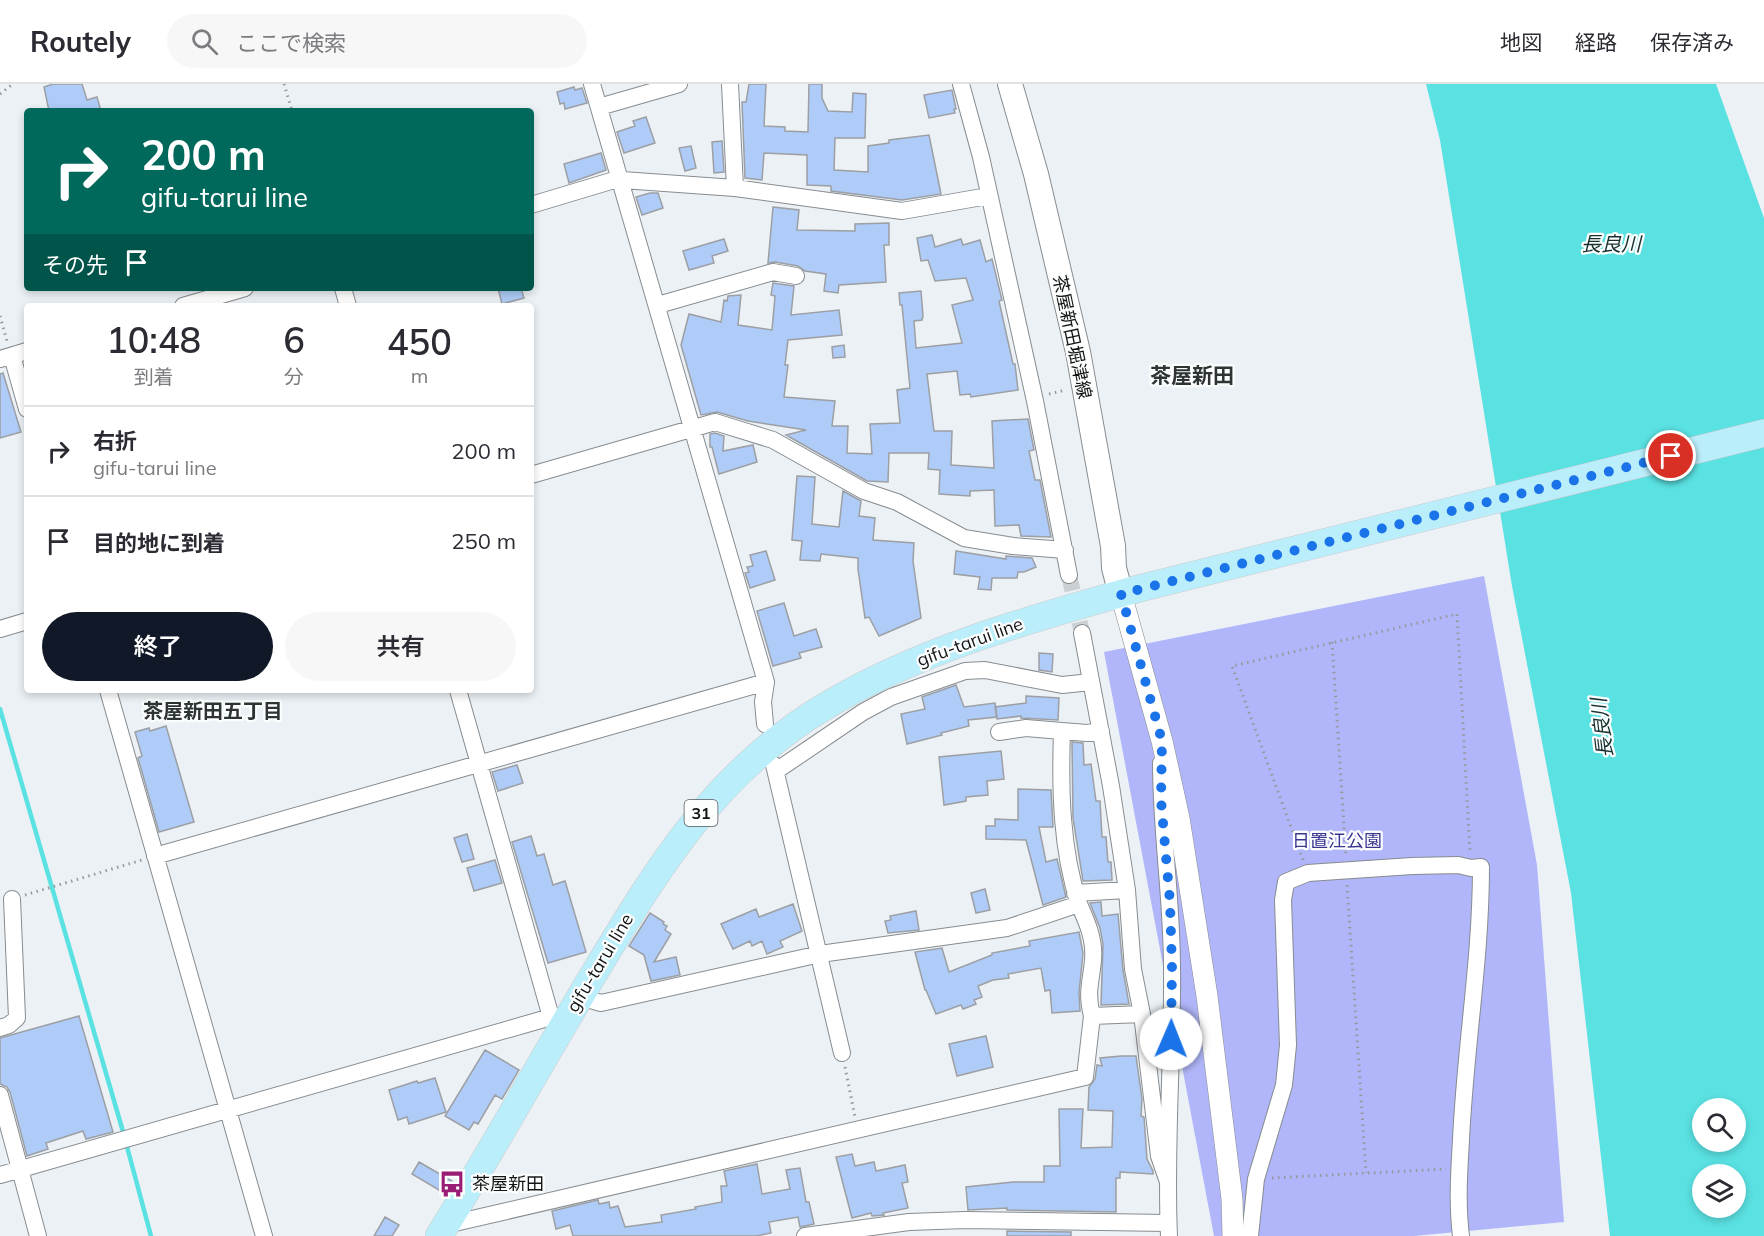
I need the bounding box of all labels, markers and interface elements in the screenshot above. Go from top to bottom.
search box [167,14,587,68]
text: Routely [30,24,131,59]
icon: search [188,25,221,58]
text: ここで検索 [236,29,346,57]
text: 地図 [1500,29,1542,55]
text: 経路 [1575,29,1617,55]
text: 保存済み [1650,29,1734,55]
text: 200 m [141,128,266,181]
icon: right [42,132,120,210]
text: gifu-tarui line [141,180,308,214]
water label: 長良川 [1581,231,1643,256]
icon: arrive [120,246,153,279]
text: その先 [42,251,108,279]
street label: 茶屋新田堀津線 [1048,273,1097,401]
text: 10:48 [106,317,201,362]
text: 6 [283,317,305,362]
text: 450 [387,319,452,364]
district label: 茶屋新田 [1150,362,1234,388]
text: m [411,363,428,388]
text: 到着 [134,364,174,389]
text: 分 [284,364,304,389]
text: 右折 [93,427,137,455]
pin [1645,430,1696,481]
icon: right [42,435,75,468]
text: 200 m [451,437,516,465]
icon: arrive [1654,439,1687,472]
text: gifu-tarui line [93,455,217,480]
icon: arrive [42,525,75,558]
text: 250 m [451,527,516,555]
text: 目的地に到着 [93,529,225,557]
button: 終了 [42,612,273,681]
button: 共有 [285,612,516,681]
street label: gifu-tarui line [914,612,1026,671]
water label: 長良川 [1585,695,1618,759]
district label: 茶屋新田五丁目 [143,698,283,723]
road number: 31 [684,800,718,826]
park label: 日置江公園 [1292,829,1382,852]
street label: gifu-tarui line [561,909,638,1016]
position arrow [1139,1007,1203,1071]
map controls [1692,1098,1746,1218]
button: search [1692,1098,1746,1152]
button: layers [1692,1164,1746,1218]
bus stop icon: 茶屋新田 [437,1169,467,1199]
place label: 茶屋新田 [472,1172,544,1195]

